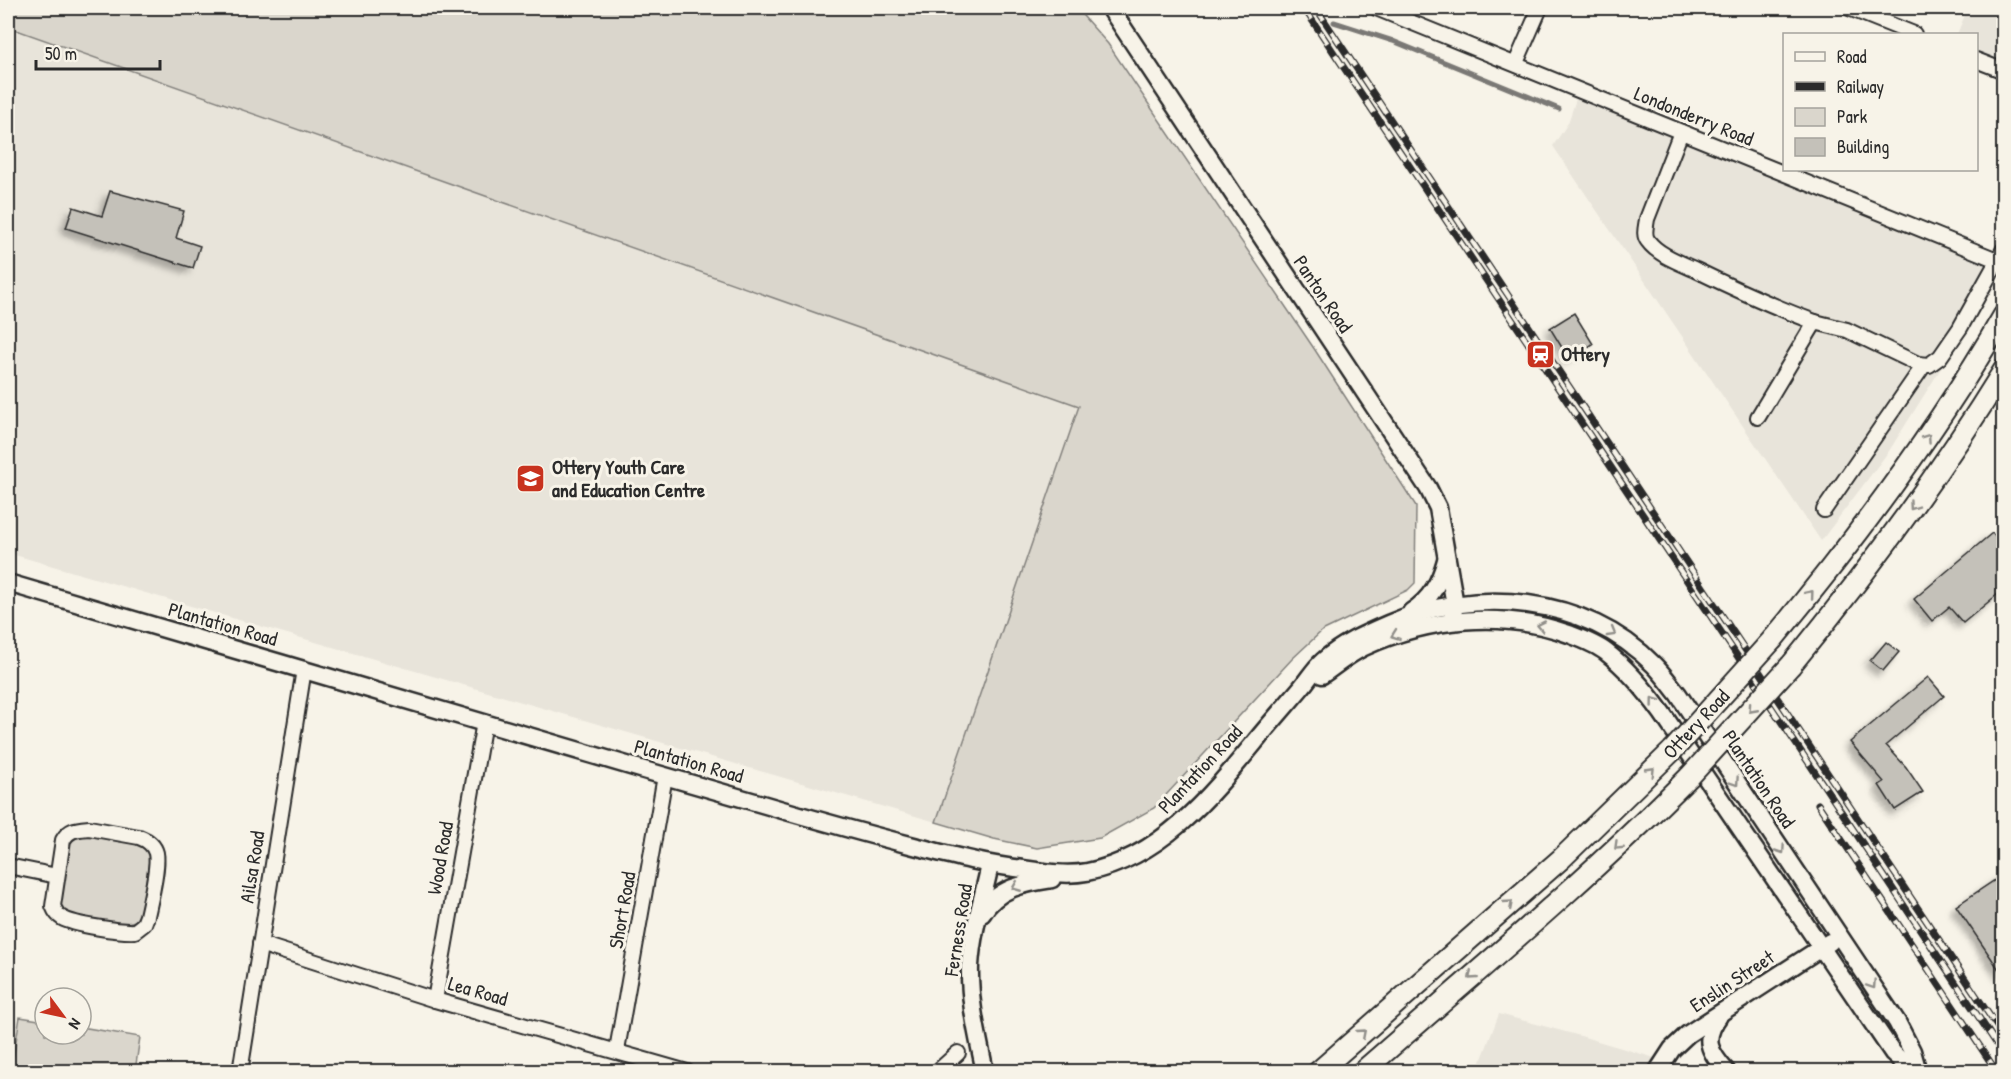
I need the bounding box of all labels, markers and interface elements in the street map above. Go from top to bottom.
scale bar [36,33,160,71]
legend [1783,33,1978,171]
text: 50 m [45,41,77,66]
text: Road [1837,44,1867,69]
text: Railway [1837,74,1884,99]
street label: Londonderry Road [1631,79,1758,152]
text: Park [1837,104,1868,129]
text: Building [1837,134,1889,159]
street label: Panton Road [1288,250,1359,338]
station icon: Ottery [1524,338,1556,370]
place label: Ottery [1561,340,1611,368]
one-way arrow [1920,433,1931,444]
place label: Ottery Youth Care and Education Centre [552,453,705,503]
school or university icon: Ottery Youth Care and Education Centre [515,463,547,495]
one-way arrow [1909,500,1920,511]
one-way arrow [1803,590,1814,601]
street label: Plantation Road [165,595,281,652]
one-way arrow [1537,620,1547,633]
one-way arrow [1606,626,1616,637]
one-way arrow [1391,628,1401,641]
street label: Ottery Road [1656,683,1735,764]
one-way arrow [1650,697,1661,708]
one-way arrow [1748,702,1759,713]
street label: Plantation Road [1151,718,1248,819]
street label: Plantation Road [1717,725,1802,833]
street label: Plantation Road [631,732,747,789]
one-way arrow [1644,768,1655,779]
one-way arrow [1728,775,1739,786]
street label: Wood Road [420,819,459,897]
street label: Ailsa Road [233,829,271,905]
one-way arrow [1615,839,1625,850]
one-way arrow [1774,843,1785,854]
street label: Short Road [601,869,642,950]
one-way arrow [1011,880,1022,892]
street label: Ferness Road [937,882,978,979]
one-way arrow [1502,900,1513,911]
street label: Enslin Street [1684,943,1780,1018]
one-way arrow [1468,968,1479,979]
street label: Lea Road [445,969,511,1012]
one-way arrow [1865,978,1876,989]
north arrow [33,986,93,1046]
text: N [64,1015,87,1034]
one-way arrow [1355,1029,1366,1040]

